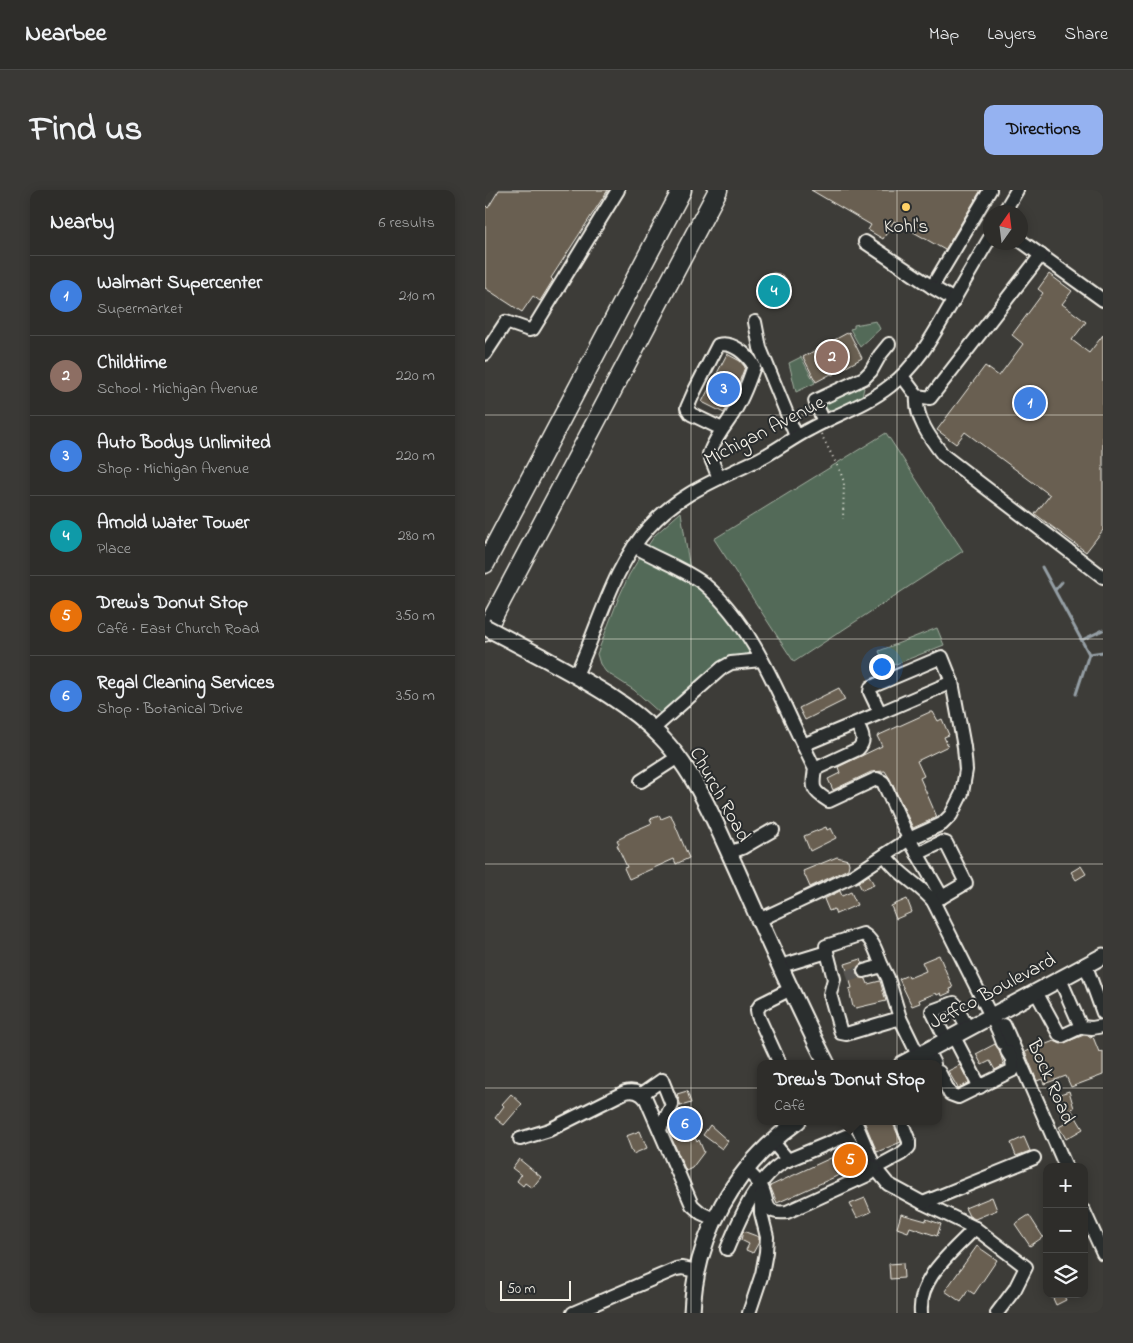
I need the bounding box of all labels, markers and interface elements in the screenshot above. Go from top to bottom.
text: Nearbee [25,17,107,52]
text: Map [929,22,959,48]
text: Layers [987,22,1037,48]
text: Share [1065,22,1108,48]
text: Find us [30,105,142,156]
button: Directions [984,105,1103,155]
marker: Kohl's [900,201,912,213]
north arrow [983,205,1028,250]
text: Nearby [50,208,114,238]
text: 6 results [378,211,435,235]
place label: Kohl's [884,213,928,242]
text: Walmart Supercenter [97,270,262,297]
pin: 4 [758,272,790,310]
text: 1 [63,284,69,308]
text: 210 m [399,284,435,308]
text: Supermarket [97,297,183,321]
pin: 2 [816,338,848,376]
text: Childtime [97,350,167,377]
text: 2 [62,364,70,388]
text: 220 m [396,364,435,388]
pin: 3 [708,370,740,408]
text: School · Michigan Avenue [97,377,258,401]
pin: 1 [1014,384,1046,422]
street label: Michigan Avenue [700,389,831,476]
text: Auto Bodys Unlimited [97,430,271,457]
text: 3 [63,444,69,468]
text: 220 m [396,444,435,468]
text: Shop · Michigan Avenue [97,457,249,481]
text: Arnold Water Tower [97,510,249,537]
text: 4 [63,524,69,548]
text: 280 m [398,524,435,548]
text: Place [97,537,131,561]
text: Drew's Donut Stop [97,590,248,617]
text: 5 [61,604,71,628]
text: 350 m [396,604,435,628]
text: Café · East Church Road [97,617,259,641]
your location [869,654,895,680]
text: Regal Cleaning Services [97,670,275,697]
text: 6 [62,684,70,708]
text: 350 m [396,684,435,708]
text: Shop · Botanical Drive [97,697,243,721]
street label: Church Road [681,742,757,848]
street label: Jeffco Boulevard [925,946,1061,1038]
street label: Bock Road [1018,1034,1082,1129]
popup [757,1060,942,1125]
text: Drew's Donut Stop [774,1067,925,1094]
text: Café [774,1094,805,1118]
pin: 6 [669,1105,701,1143]
pin: 5 [834,1141,866,1179]
map controls [1043,1163,1088,1298]
button: + [1043,1163,1088,1208]
button: − [1043,1208,1088,1253]
button: layers [1043,1253,1088,1298]
scale bar [500,1278,571,1301]
text: 50 m [507,1279,535,1300]

